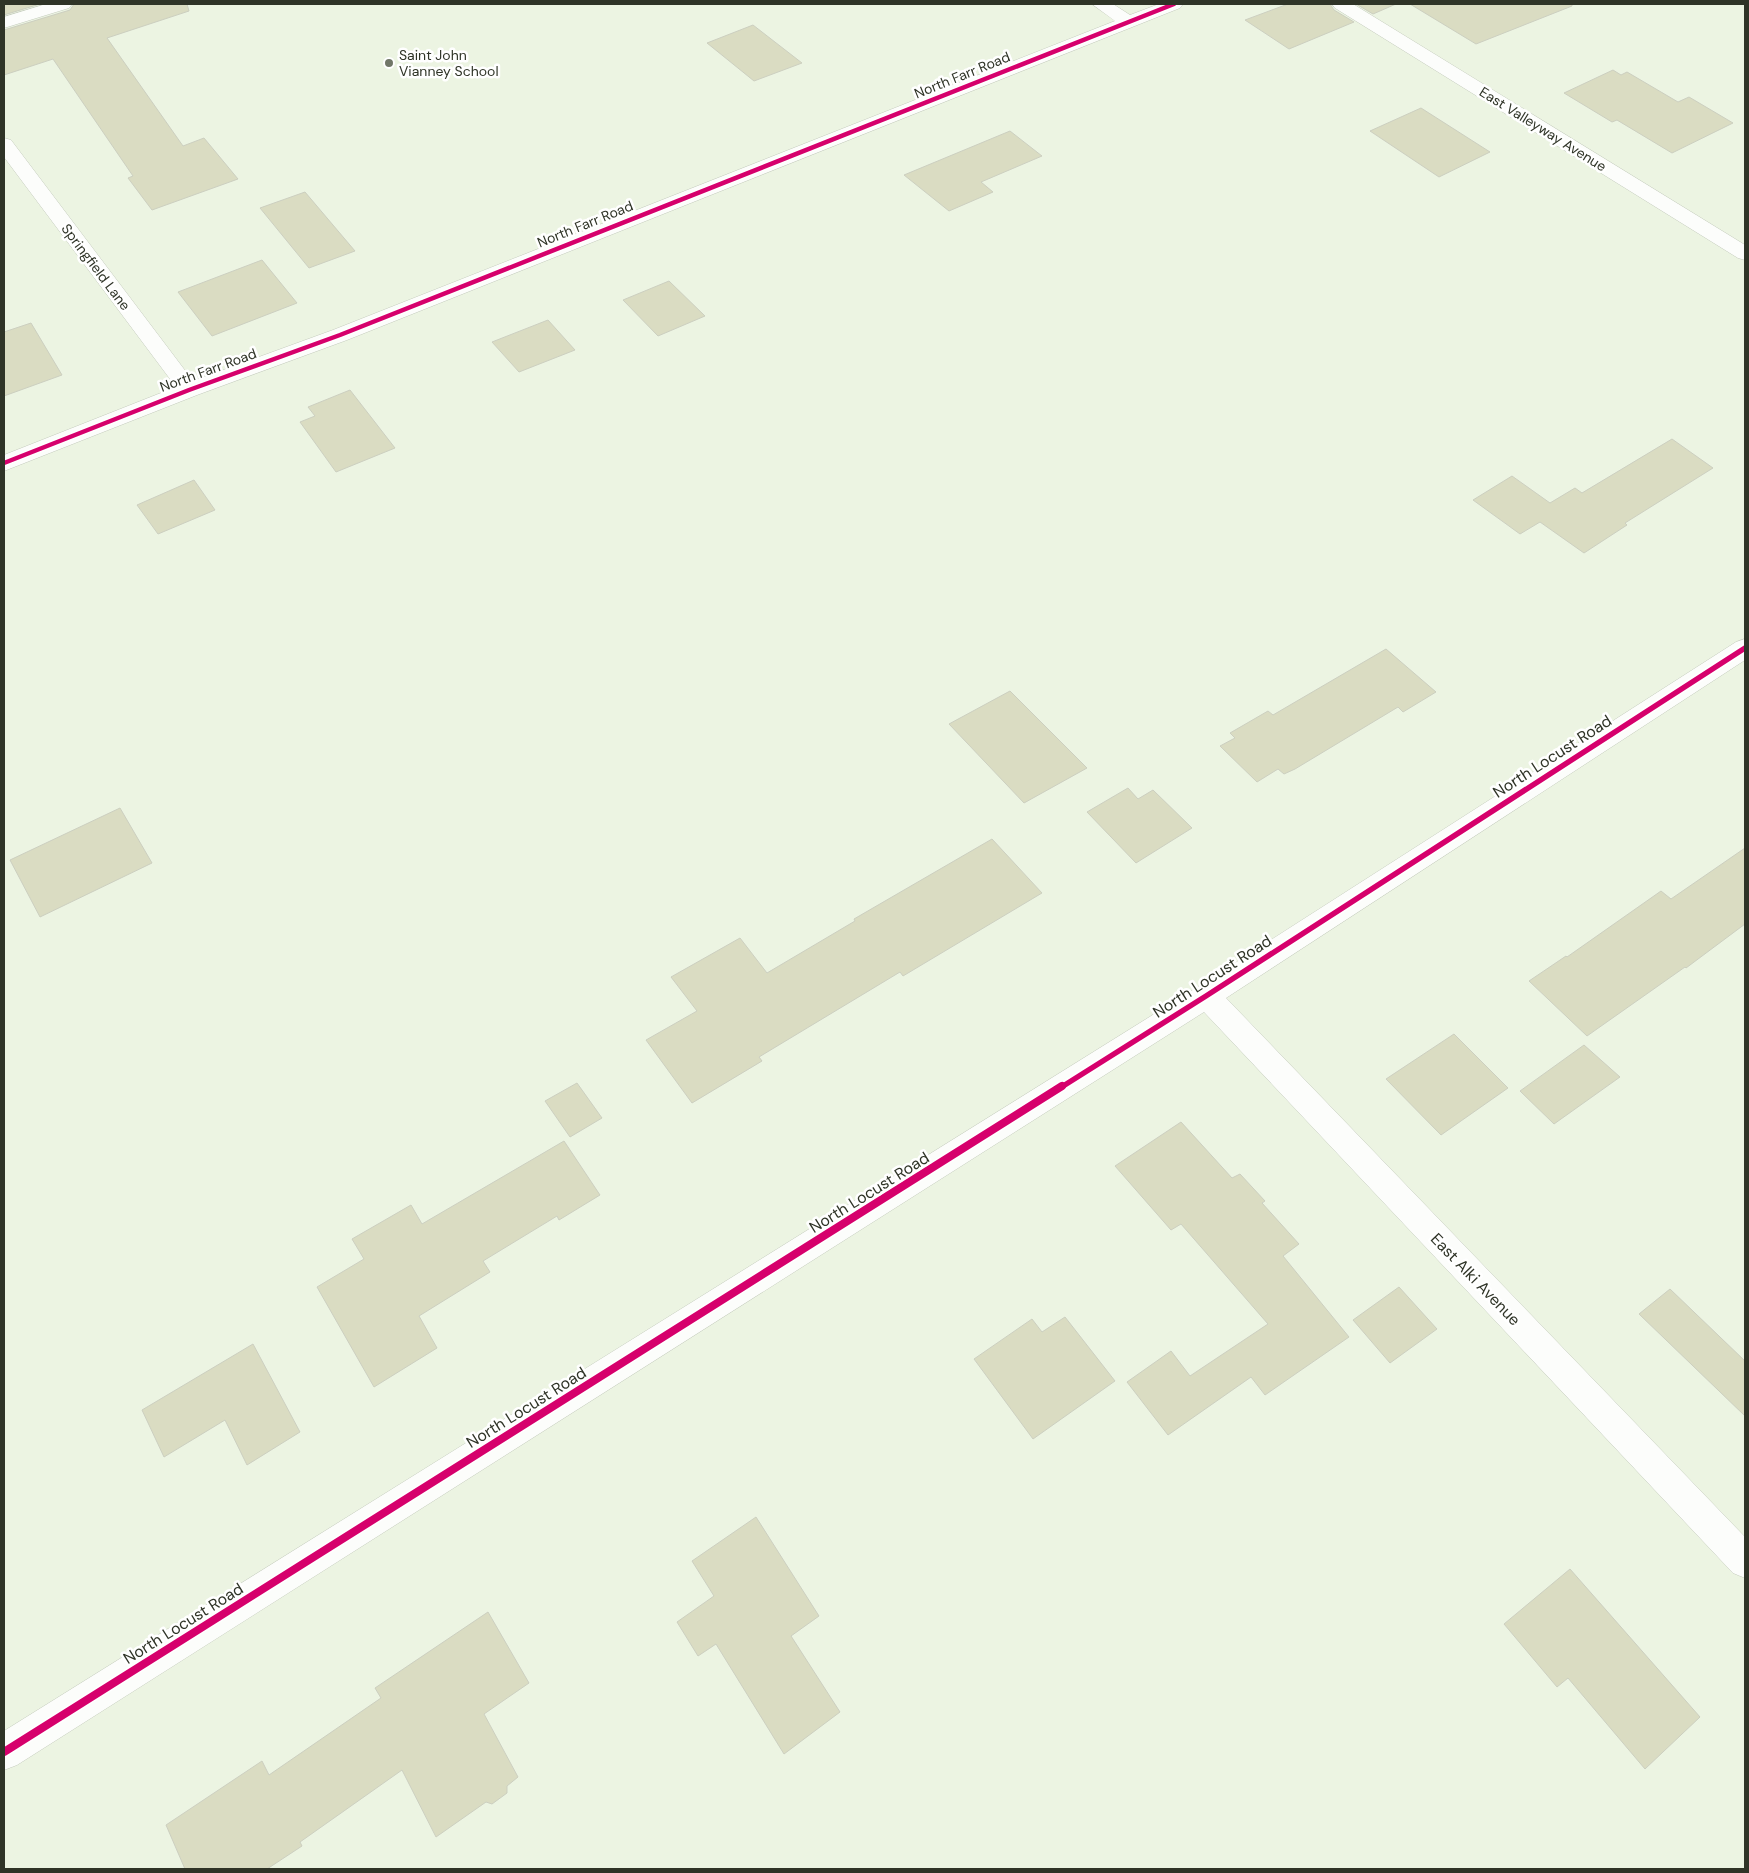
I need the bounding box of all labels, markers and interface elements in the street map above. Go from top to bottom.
place label: Saint John Vianney School [399,46,499,80]
street label: North Farr Road [911,48,1013,102]
marker: Saint John Vianney School [383,57,395,69]
street label: East Valleyway Avenue [1476,83,1610,175]
street label: North Farr Road [534,197,636,251]
street label: Springfield Lane [58,220,134,314]
street label: North Farr Road [157,344,259,396]
street label: North Locust Road [1489,710,1616,803]
street label: North Locust Road [1149,930,1276,1023]
street label: North Locust Road [805,1147,933,1238]
street label: East Alki Avenue [1426,1229,1525,1330]
street label: North Locust Road [462,1362,590,1453]
street label: North Locust Road [119,1578,247,1669]

